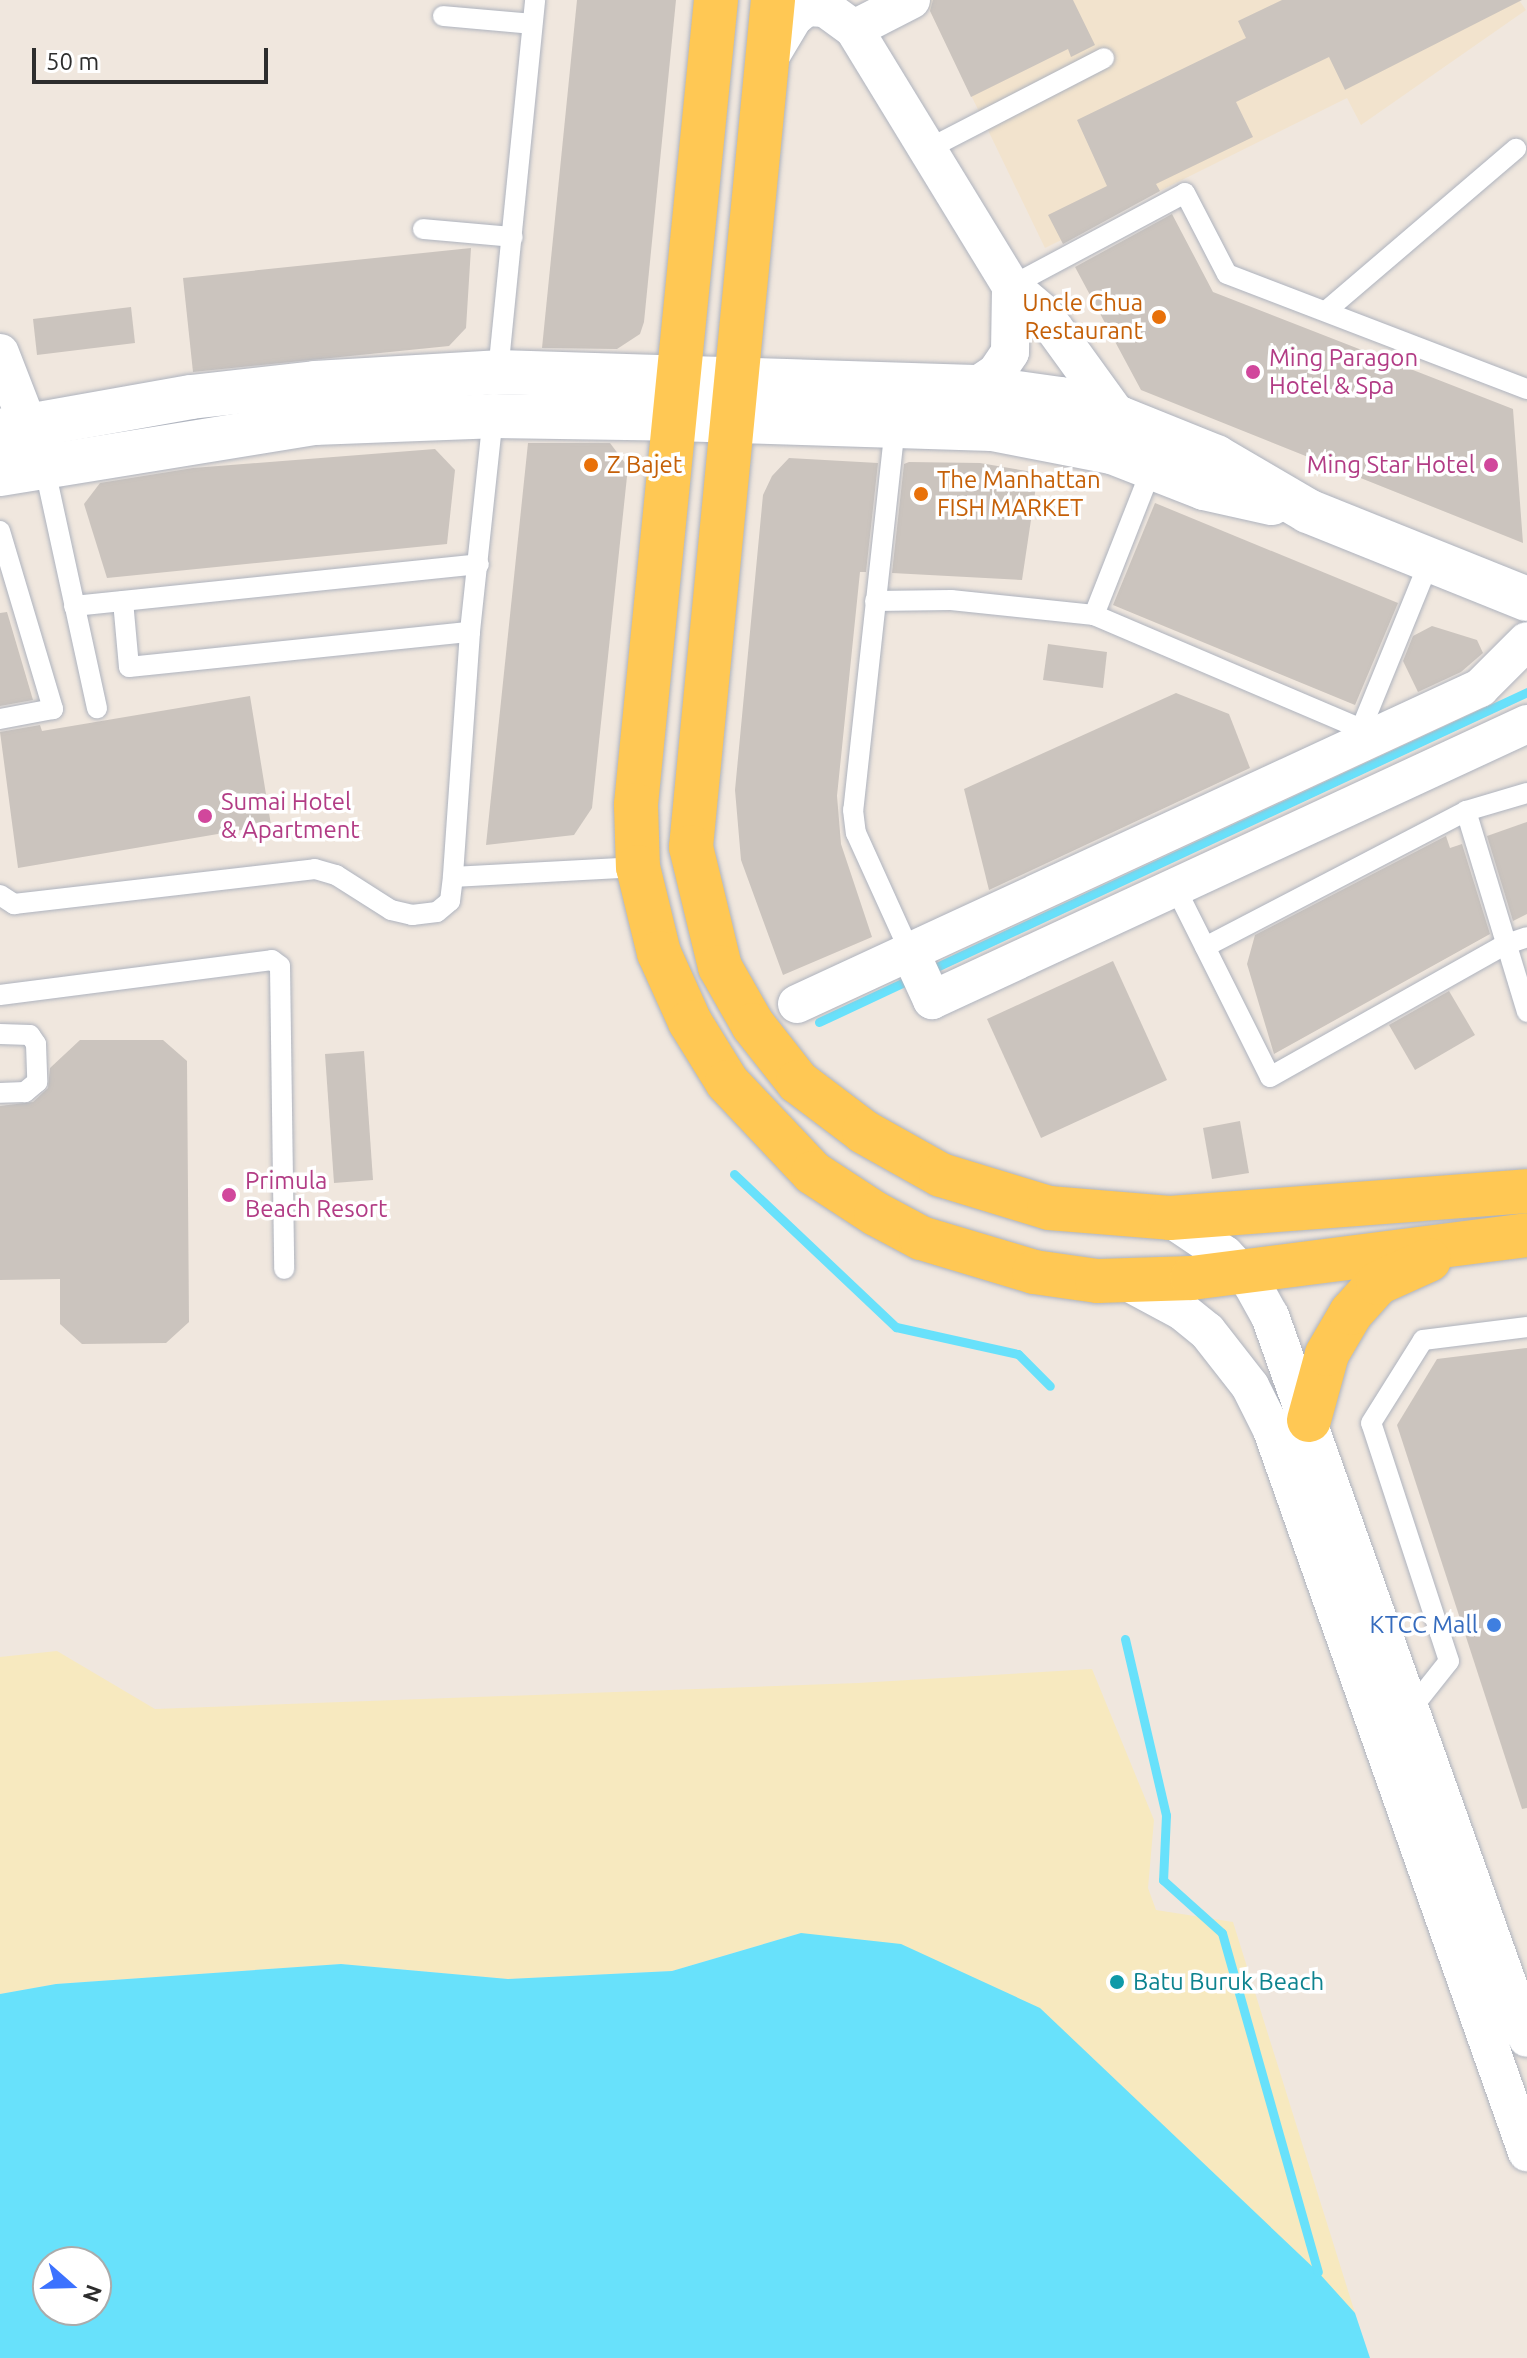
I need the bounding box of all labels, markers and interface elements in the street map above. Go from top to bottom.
scale bar [36,32,272,82]
text: 50 m [46,48,99,75]
place label: Uncle Chua Restaurant [1022,289,1143,345]
marker: Uncle Chua Restaurant [1150,308,1168,326]
place label: Ming Paragon Hotel & Spa [1269,344,1418,400]
marker: Ming Paragon Hotel & Spa [1244,363,1262,381]
place label: Z Bajet [607,451,682,479]
place label: Ming Star Hotel [1307,451,1475,479]
marker: Z Bajet [582,456,600,474]
marker: Ming Star Hotel [1482,456,1500,474]
place label: The Manhattan FISH MARKET [937,466,1101,522]
marker: The Manhattan FISH MARKET [912,485,930,503]
place label: Sumai Hotel & Apartment [221,788,360,844]
marker: Sumai Hotel & Apartment [196,807,214,825]
place label: Primula Beach Resort [245,1167,387,1223]
marker: Primula Beach Resort [220,1186,238,1204]
place label: KTCC Mall [1370,1611,1478,1639]
marker: KTCC Mall [1485,1616,1503,1634]
place label: Batu Buruk Beach [1133,1968,1324,1996]
marker: Batu Buruk Beach [1108,1973,1126,1991]
north arrow [32,2246,112,2326]
text: N [79,2282,108,2306]

